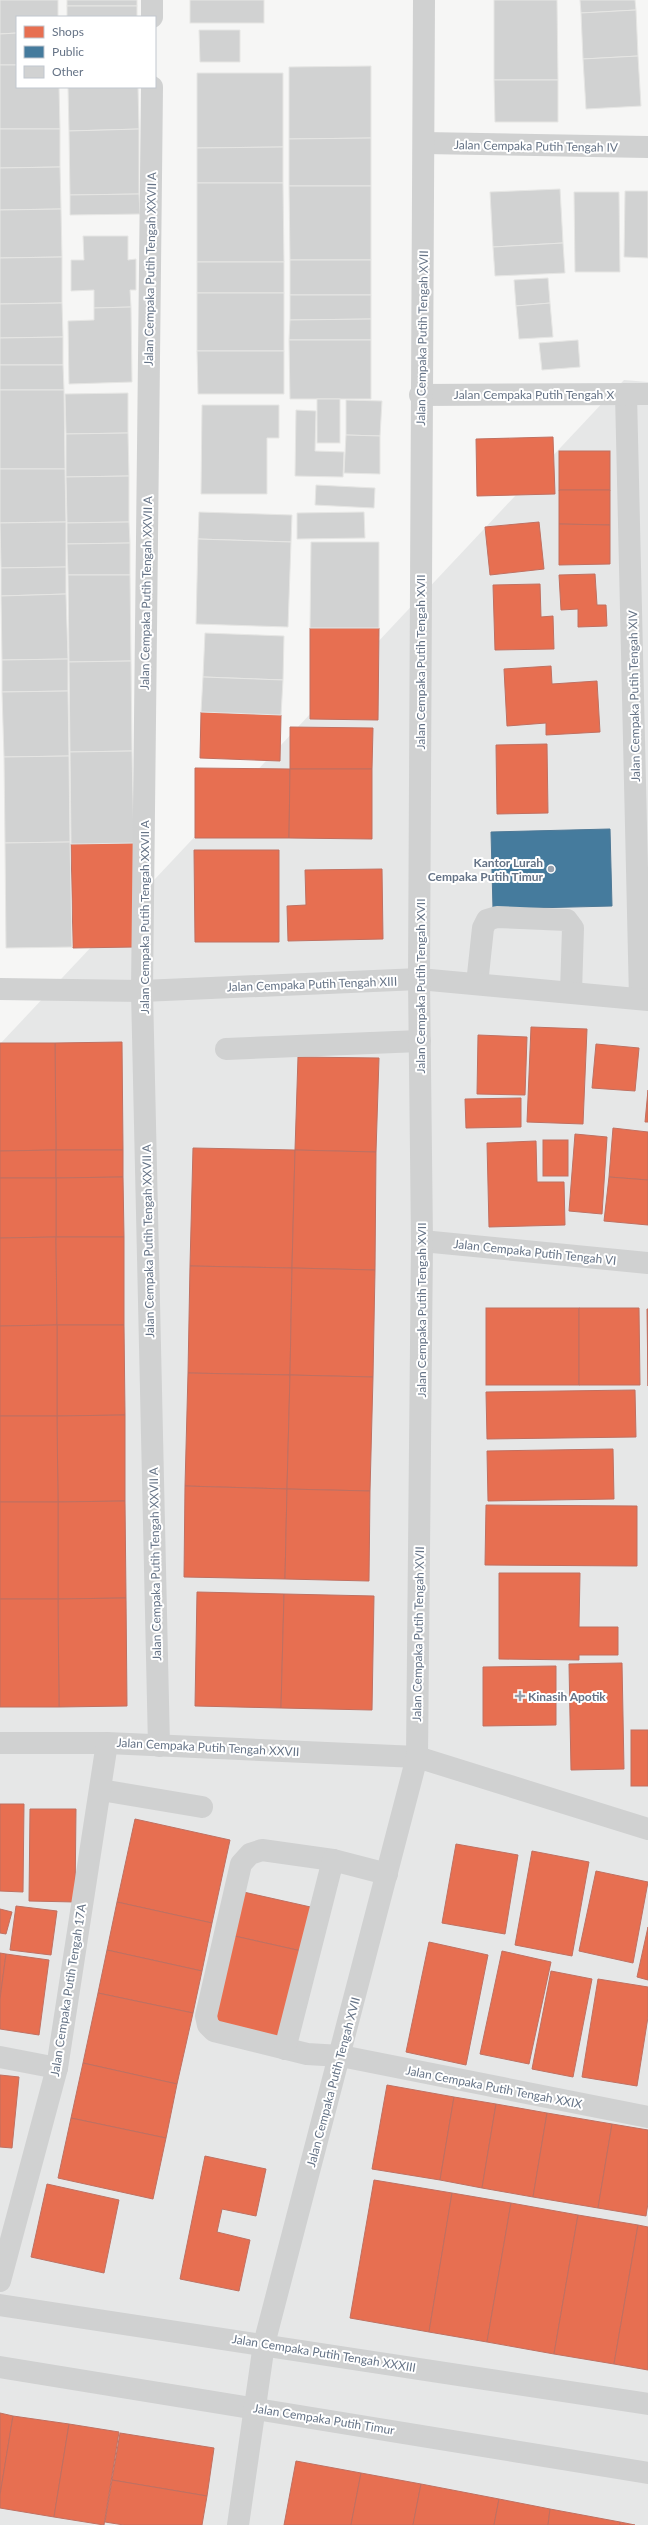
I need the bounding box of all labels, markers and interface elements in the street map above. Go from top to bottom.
legend [16,16,156,88]
text: Shops [52,24,84,39]
text: Public [52,44,84,59]
text: Other [52,64,84,79]
street label: Jalan Cempaka Putih Tengah IV [454,137,619,155]
street label: Jalan Cempaka Putih Tengah XXVII A [141,171,159,366]
street label: Jalan Cempaka Putih Tengah XVII [413,250,431,426]
street label: Jalan Cempaka Putih Tengah X [454,387,614,402]
street label: Jalan Cempaka Putih Tengah XXVII A [137,495,155,690]
street label: Jalan Cempaka Putih Tengah XVII [413,574,428,750]
street label: Jalan Cempaka Putih Tengah XIV [625,609,643,782]
street label: Jalan Cempaka Putih Tengah XXVII A [137,819,152,1014]
place label: Kantor Lurah Cempaka Putih Timur [428,855,544,884]
marker: Kantor Lurah Cempaka Putih Timur [546,864,556,874]
street label: Jalan Cempaka Putih Tengah XVII [413,898,428,1074]
street label: Jalan Cempaka Putih Tengah XIII [227,974,397,994]
street label: Jalan Cempaka Putih Tengah XXVII A [139,1143,157,1338]
street label: Jalan Cempaka Putih Tengah XVII [414,1222,429,1398]
street label: Jalan Cempaka Putih Tengah VI [453,1236,617,1268]
street label: Jalan Cempaka Putih Tengah XXVII A [146,1466,164,1661]
street label: Jalan Cempaka Putih Tengah XVII [409,1546,427,1722]
place label: Kinasih Apotik [528,1689,606,1704]
marker: Kinasih Apotik [515,1691,525,1701]
street label: Jalan Cempaka Putih Tengah XXVII [116,1735,300,1759]
street label: Jalan Cempaka Putih Tengah 17A [47,1902,89,2077]
street label: Jalan Cempaka Putih Tengah XVII [303,1995,363,2169]
street label: Jalan Cempaka Putih Tengah XXIX [405,2063,584,2112]
street label: Jalan Cempaka Putih Tengah XXXIII [231,2331,417,2375]
street label: Jalan Cempaka Putih Timur [252,2400,396,2438]

